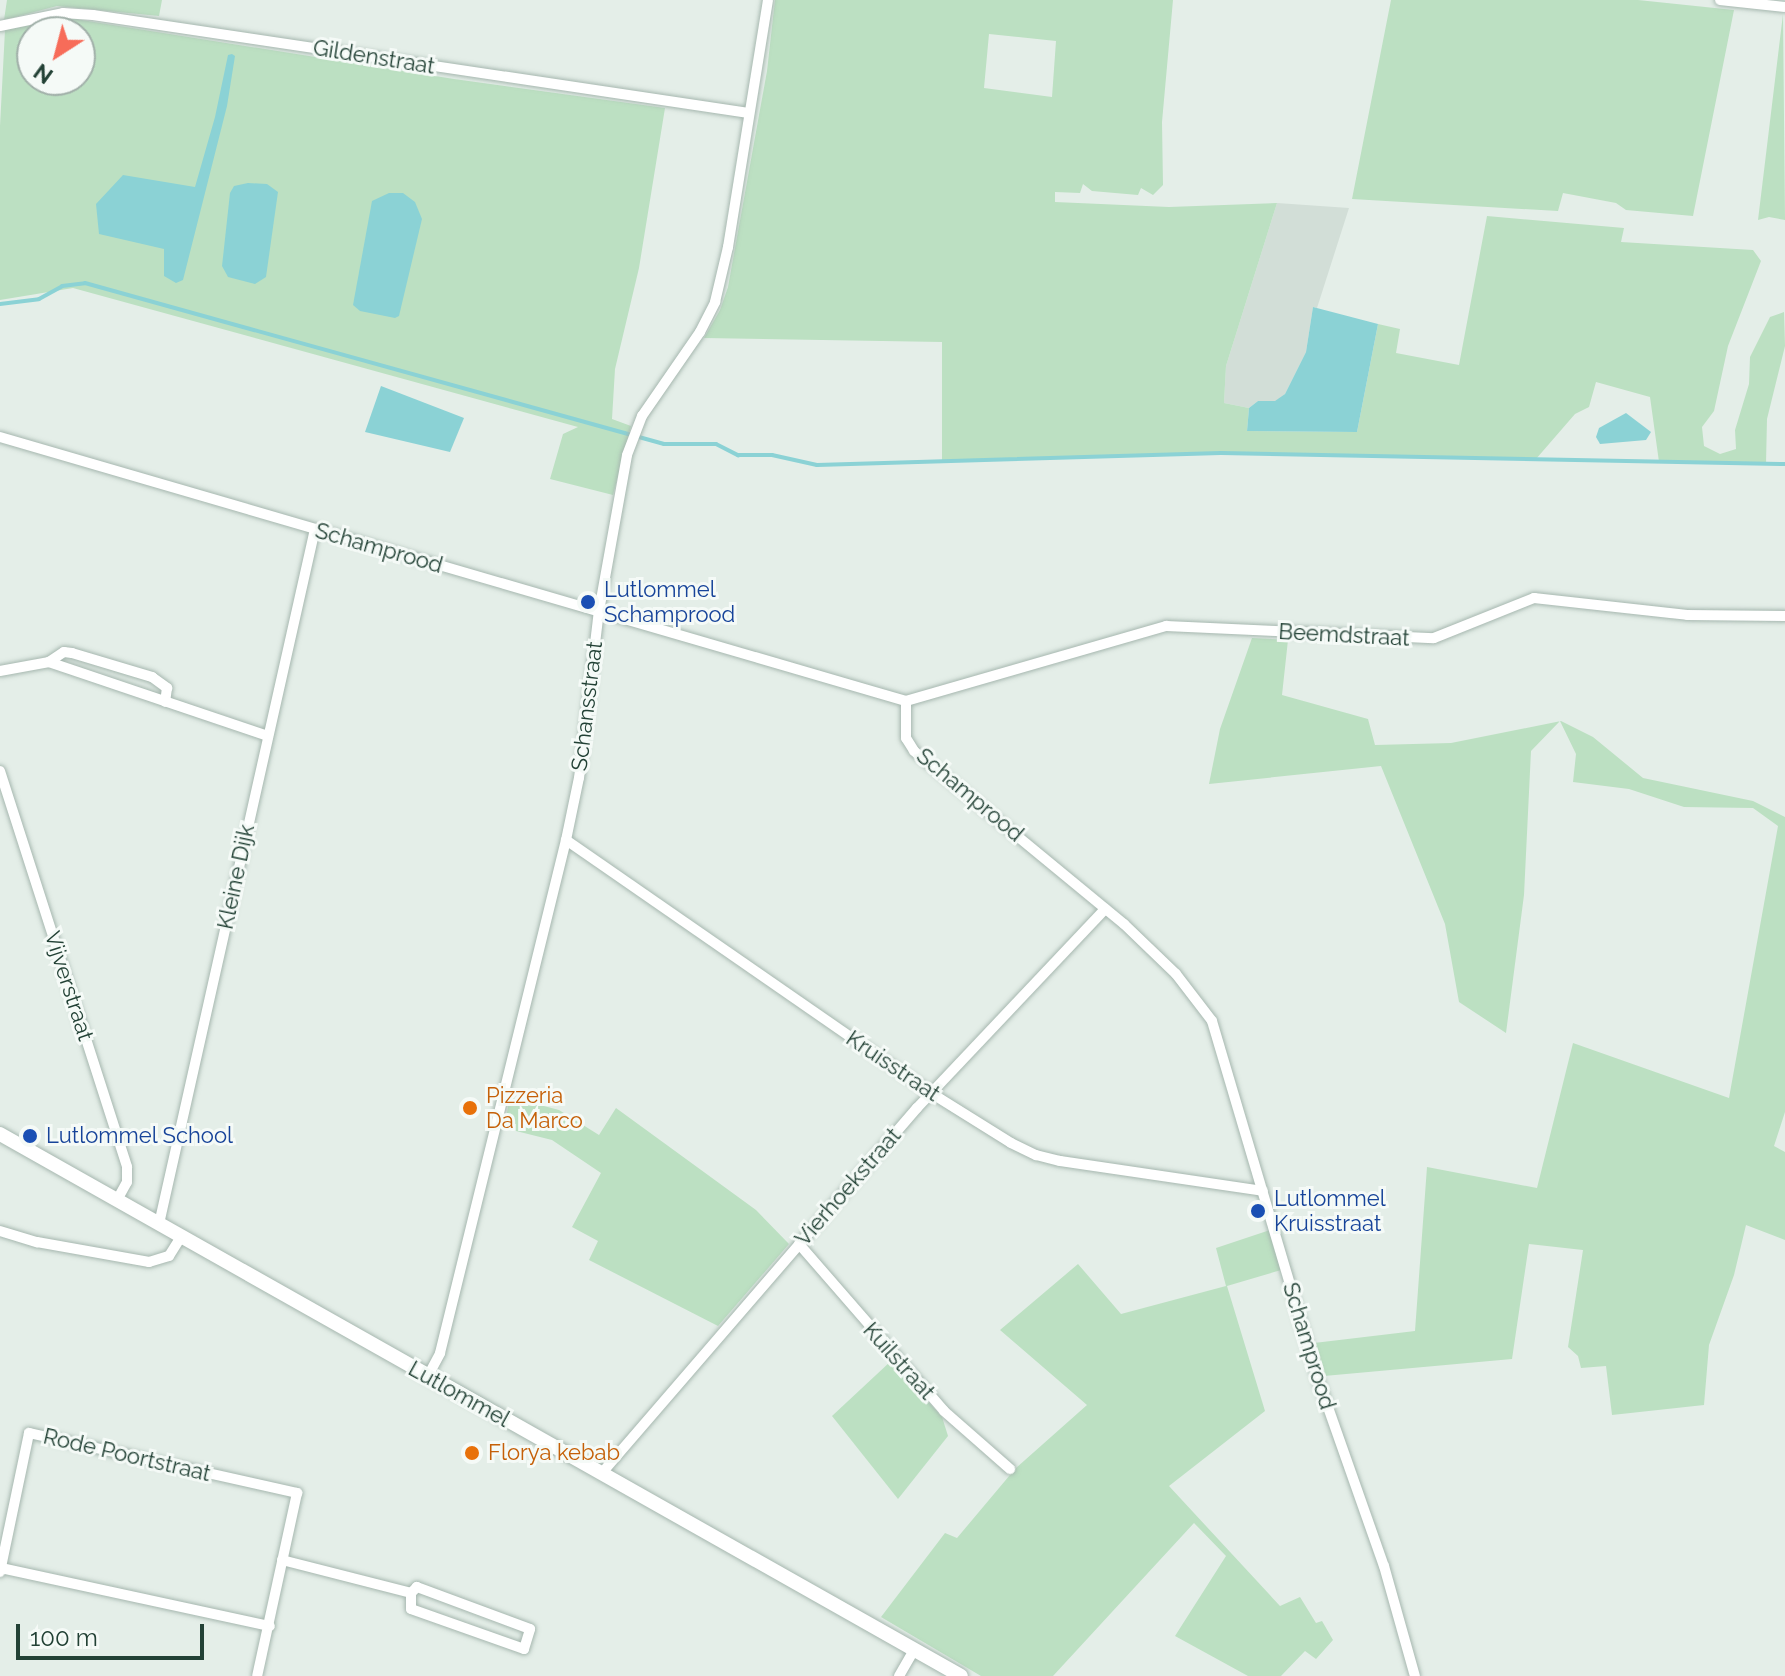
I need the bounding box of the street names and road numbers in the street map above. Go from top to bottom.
street label: Gildenstraat [311,34,437,80]
street label: Schamprood [312,517,446,579]
street label: Beemdstraat [1278,618,1410,652]
street label: Schansstraat [566,640,608,772]
street label: Schamprood [911,743,1029,847]
street label: Kleine Dijk [212,822,260,932]
street label: Vijverstraat [39,928,99,1044]
street label: Kruisstraat [841,1025,945,1107]
street label: Vierhoekstraat [790,1123,906,1251]
street label: Schamprood [1277,1279,1341,1413]
street label: Kuilstraat [858,1317,940,1405]
street label: Lutlommel [404,1355,514,1433]
street label: Rode Poortstraat [41,1423,213,1487]

